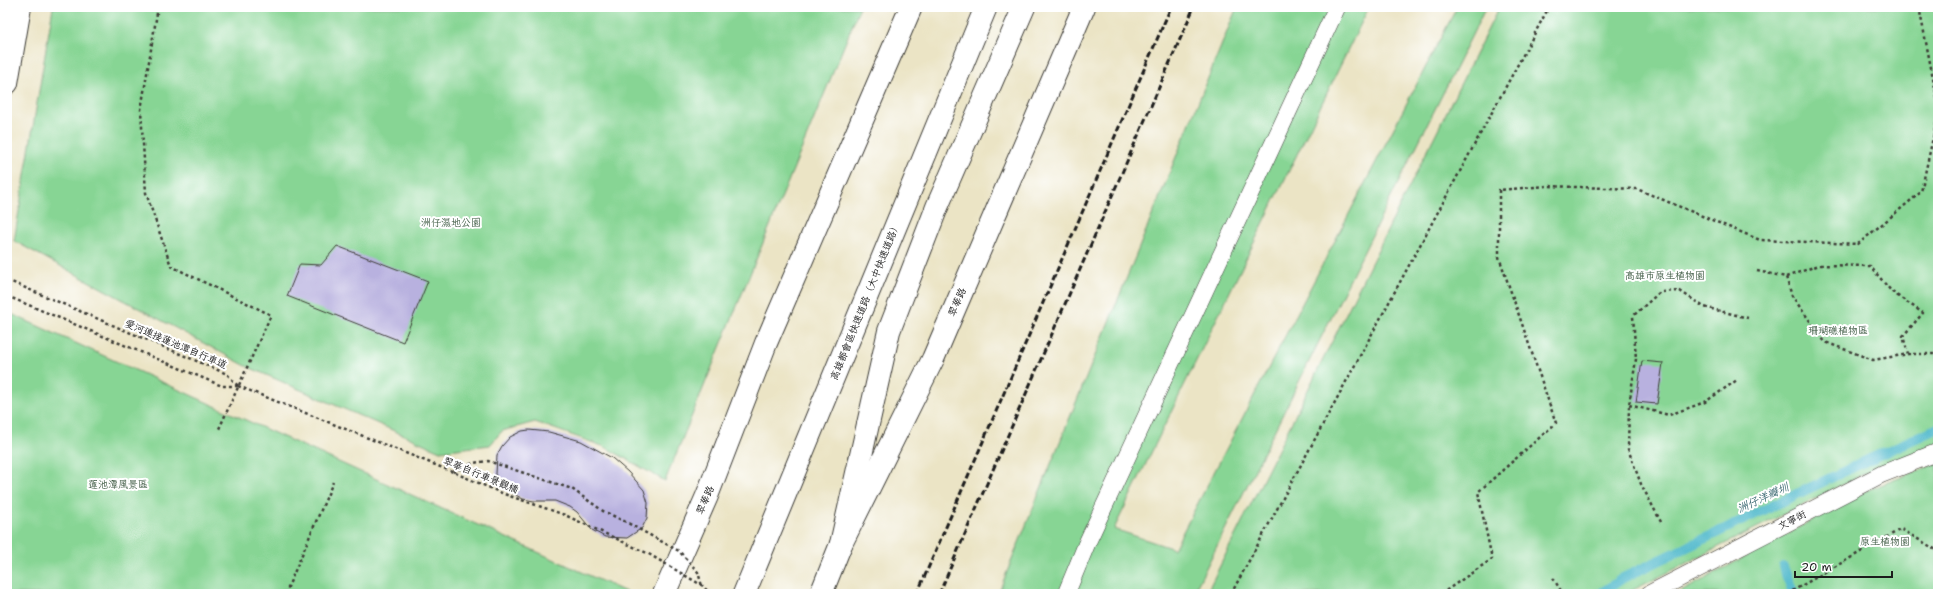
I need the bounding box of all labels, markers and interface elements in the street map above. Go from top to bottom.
park label: 洲仔濕地公園 [421,216,481,229]
street label: 高雄都會區快速道路（大中快速道路） [827,220,903,382]
park label: 高雄市原生植物園 [1625,269,1705,282]
street label: 翠華路 [945,286,969,318]
street label: 愛河連接蓮池潭自行車道 [123,317,229,371]
park label: 珊瑚礁植物區 [1808,324,1868,337]
street label: 翠華自行車景觀橋 [441,454,521,496]
park label: 蓮池潭風景區 [88,478,148,491]
water label: 洲仔洋瓣圳 [1735,479,1792,516]
street label: 翠華路 [693,484,717,516]
street label: 文寧街 [1776,507,1808,533]
park label: 原生植物園 [1860,535,1910,548]
scale bar [1795,553,1892,579]
text: 20 m [1801,559,1832,575]

